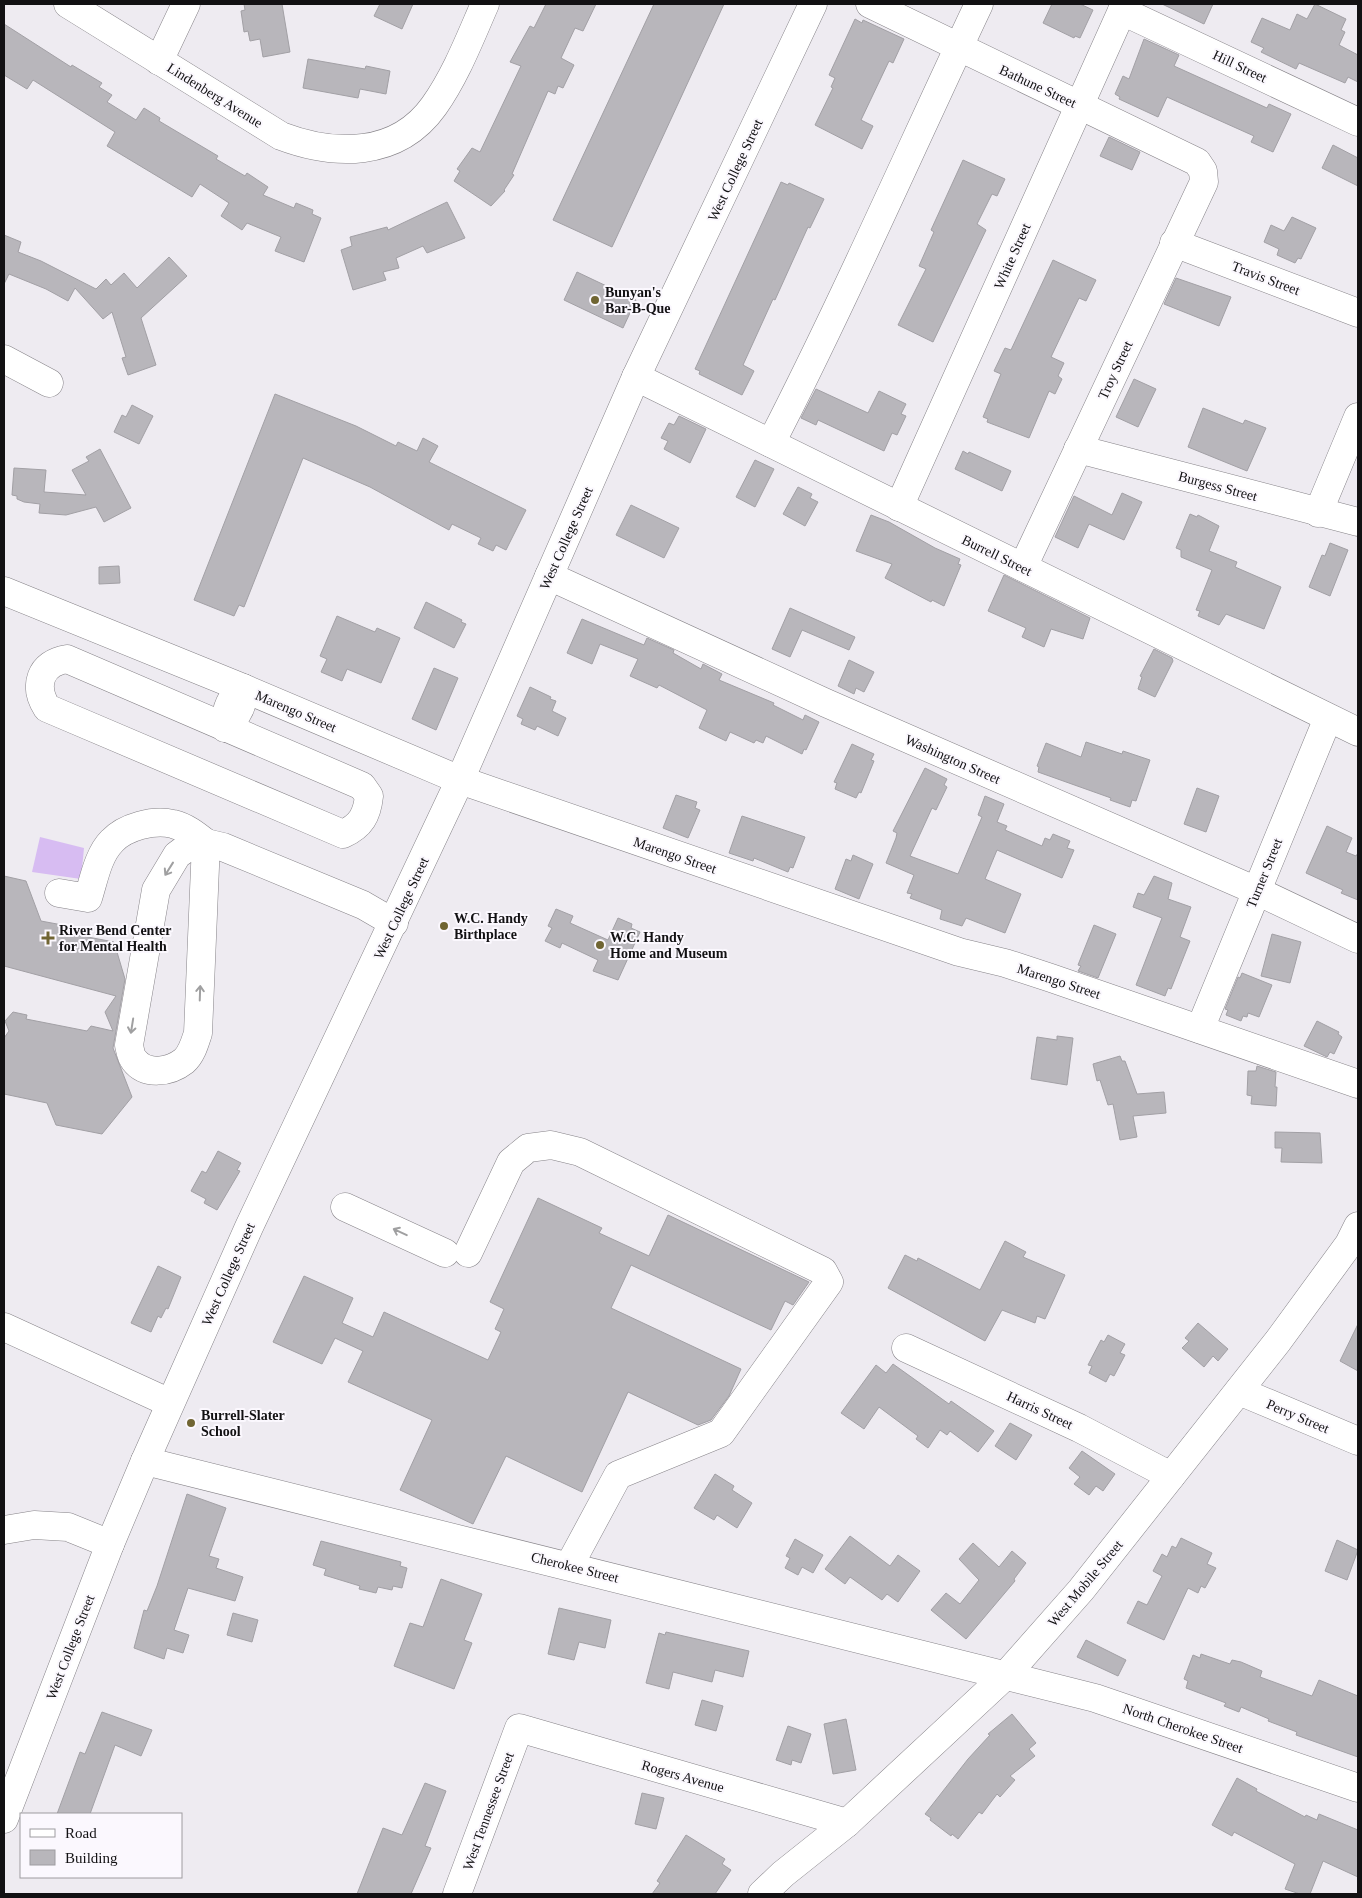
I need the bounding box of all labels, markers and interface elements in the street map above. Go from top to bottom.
street label: Hill Street [1210,47,1269,86]
street label: Lindenberg Avenue [164,60,265,131]
street label: Bathune Street [997,62,1079,111]
street label: West College Street [705,117,766,224]
street label: White Street [991,221,1034,291]
street label: Travis Street [1230,259,1302,298]
place label: Bunyan's Bar-B-Que [605,285,671,316]
marker: Bunyan's Bar-B-Que [589,294,601,306]
street label: Troy Street [1095,338,1136,402]
street label: Burgess Street [1177,469,1259,504]
street label: West College Street [537,484,596,592]
street label: Burrell Street [959,532,1034,579]
street label: Marengo Street [253,688,339,735]
street label: Washington Street [903,732,1003,787]
street label: Marengo Street [631,834,718,877]
street label: Turner Street [1244,836,1285,910]
street label: West College Street [371,855,432,962]
one-way arrow [163,862,173,876]
place label: W.C. Handy Birthplace [454,911,528,942]
marker: W.C. Handy Birthplace [438,920,450,932]
place label: River Bend Center for Mental Health [59,923,172,954]
place label: W.C. Handy Home and Museum [610,930,728,961]
marker: River Bend Center for Mental Health [41,931,55,945]
marker: W.C. Handy Home and Museum [594,939,606,951]
street label: Marengo Street [1015,961,1102,1002]
one-way arrow [196,986,205,1002]
one-way arrow [126,1018,136,1034]
street label: West College Street [199,1220,258,1328]
one-way arrow [393,1227,408,1237]
street label: Harris Street [1004,1389,1075,1432]
street label: Perry Street [1264,1397,1331,1436]
place label: Burrell-Slater School [201,1408,285,1439]
marker: Burrell-Slater School [185,1417,197,1429]
street label: West Mobile Street [1045,1537,1126,1629]
street label: Cherokee Street [529,1549,620,1586]
street label: West College Street [44,1593,97,1702]
street label: North Cherokee Street [1121,1701,1245,1756]
street label: West Tennessee Street [460,1750,517,1872]
street label: Rogers Avenue [640,1758,726,1795]
legend [20,1813,182,1878]
text: Road [65,1825,97,1841]
text: Building [65,1850,118,1866]

